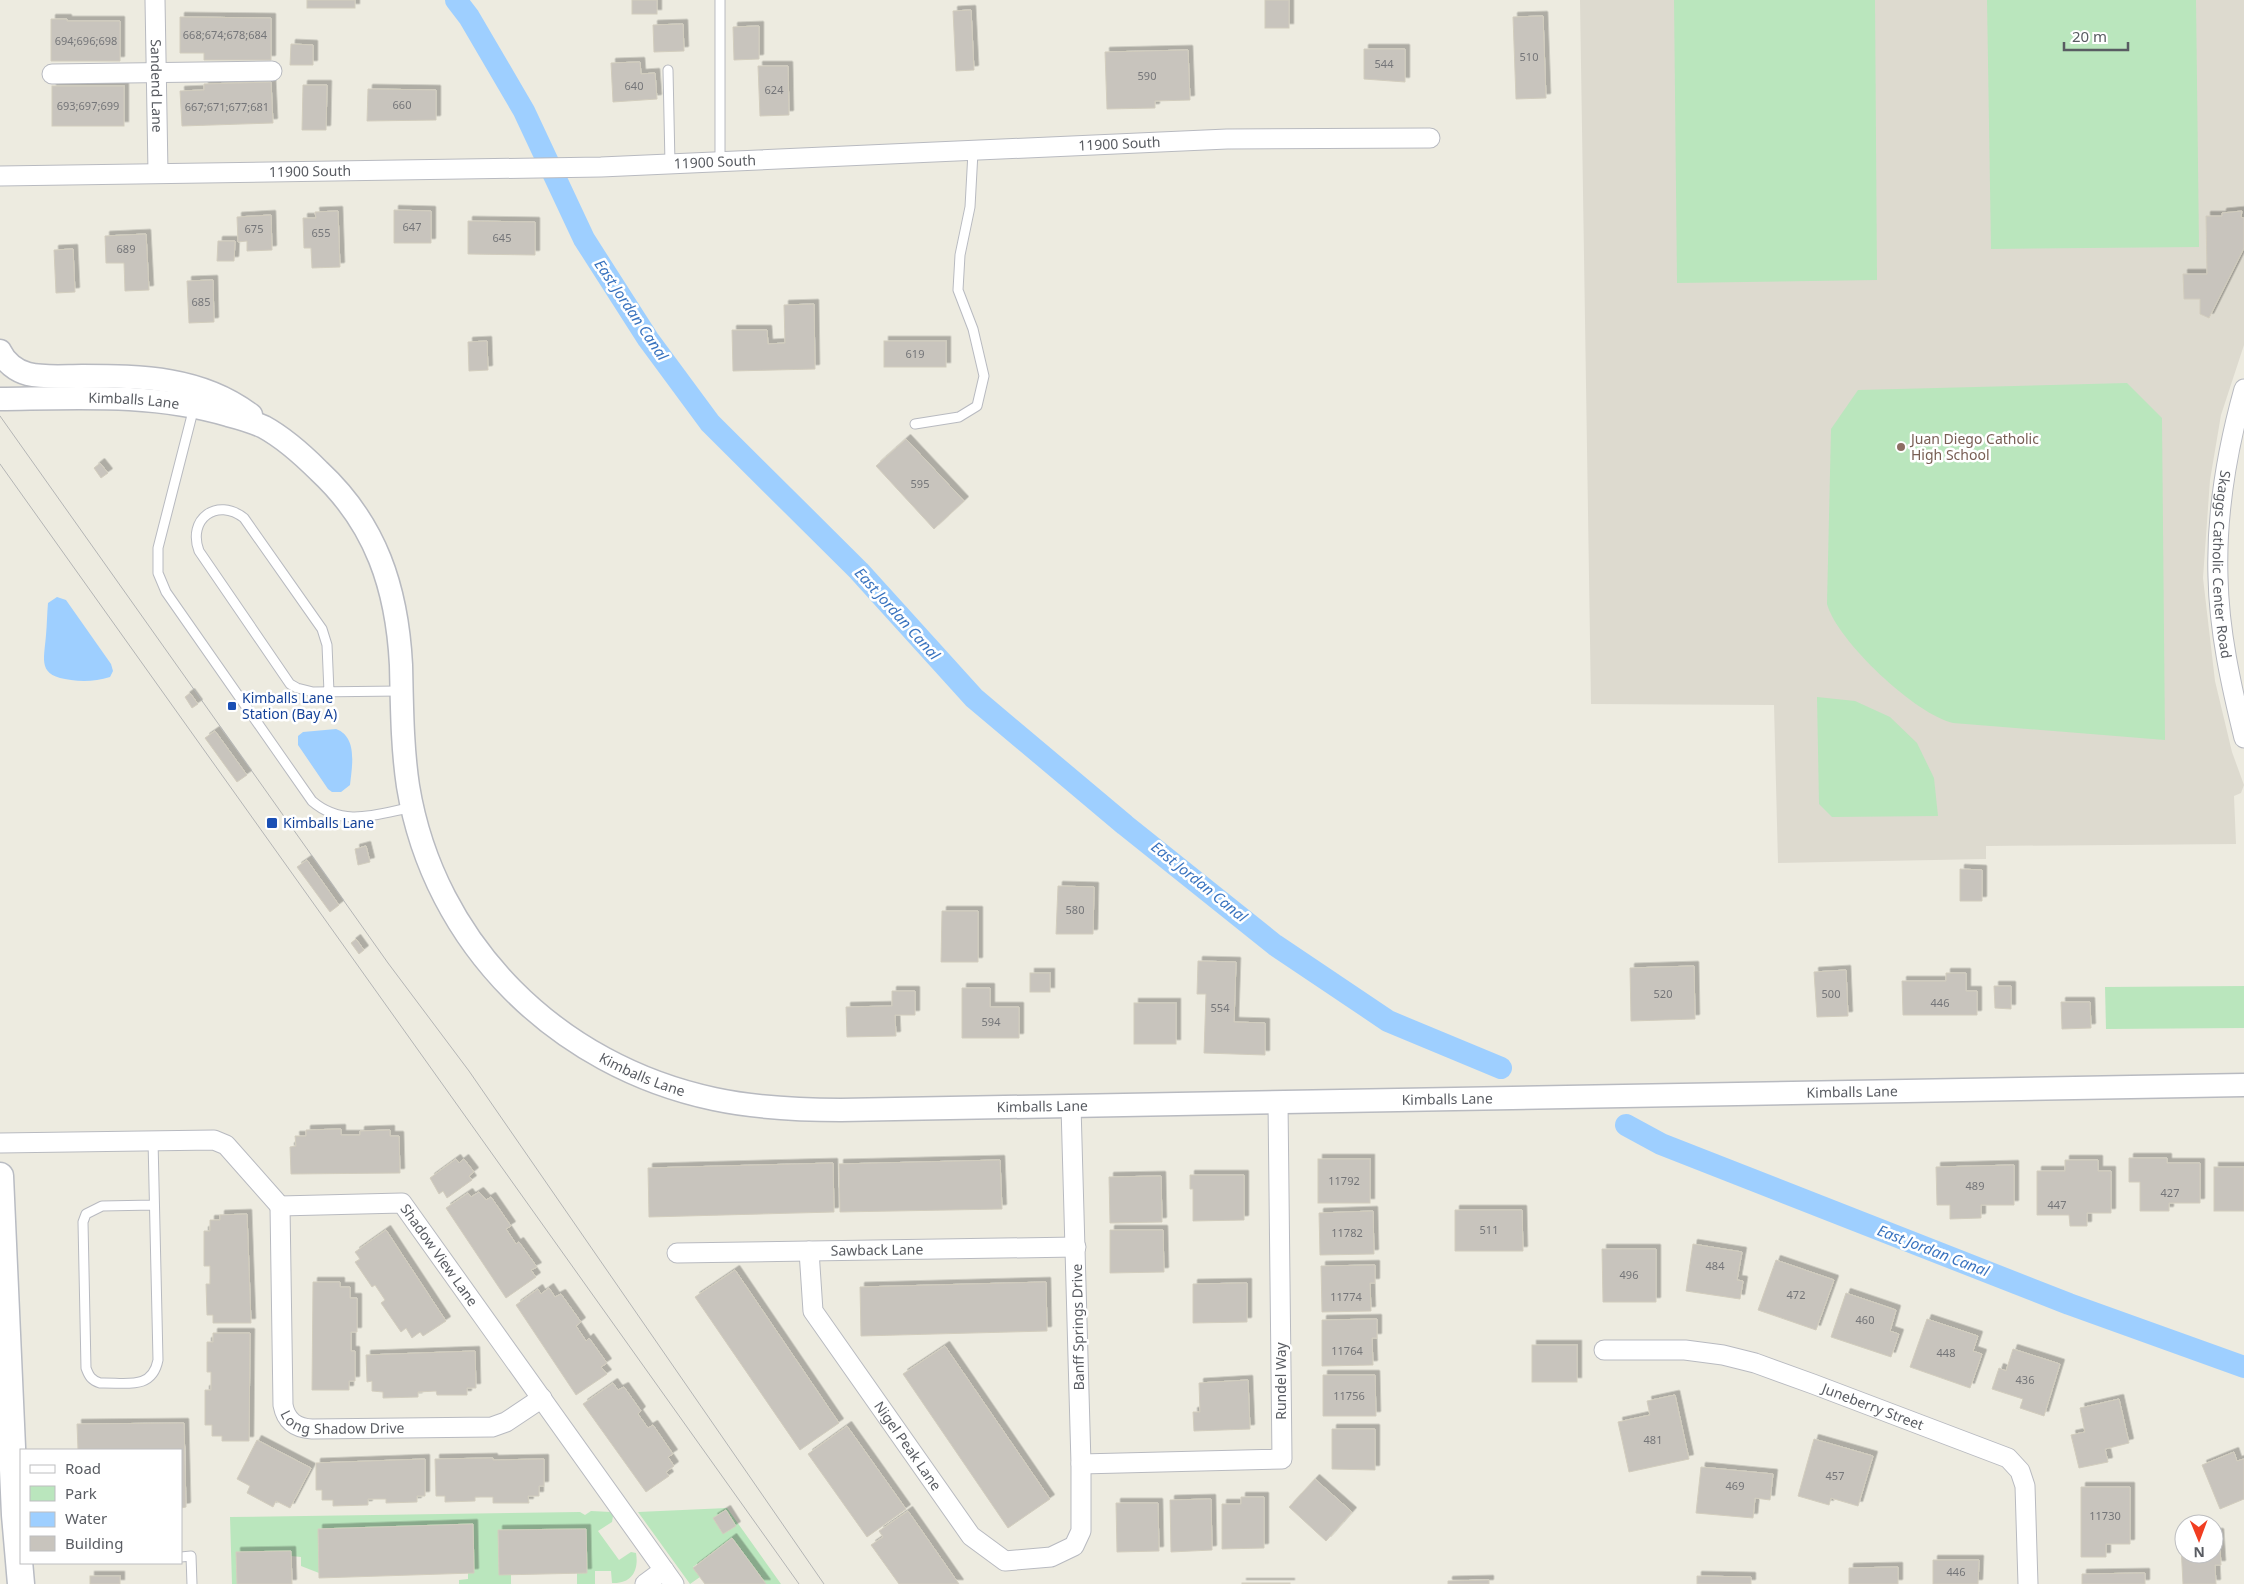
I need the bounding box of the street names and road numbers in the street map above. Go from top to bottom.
street label: Sandend Lane [147,39,167,133]
street label: 11900 South [1078,132,1161,155]
street label: 11900 South [673,150,756,173]
street label: 11900 South [269,161,351,181]
street label: Kimballs Lane [88,388,181,413]
street label: Skaggs Catholic Center Road [2209,469,2236,660]
street label: Kimballs Lane [596,1048,687,1100]
street label: Kimballs Lane [1806,1081,1898,1102]
street label: Kimballs Lane [1401,1088,1493,1109]
street label: Kimballs Lane [996,1096,1088,1116]
street label: Shadow View Lane [396,1200,483,1310]
street label: Sawback Lane [830,1239,924,1260]
street label: Banff Springs Drive [1067,1263,1088,1391]
street label: Rundel Way [1271,1341,1290,1420]
street label: Juneberry Street [1818,1378,1926,1434]
street label: Nigel Peak Lane [870,1397,946,1494]
street label: Long Shadow Drive [276,1407,405,1438]

